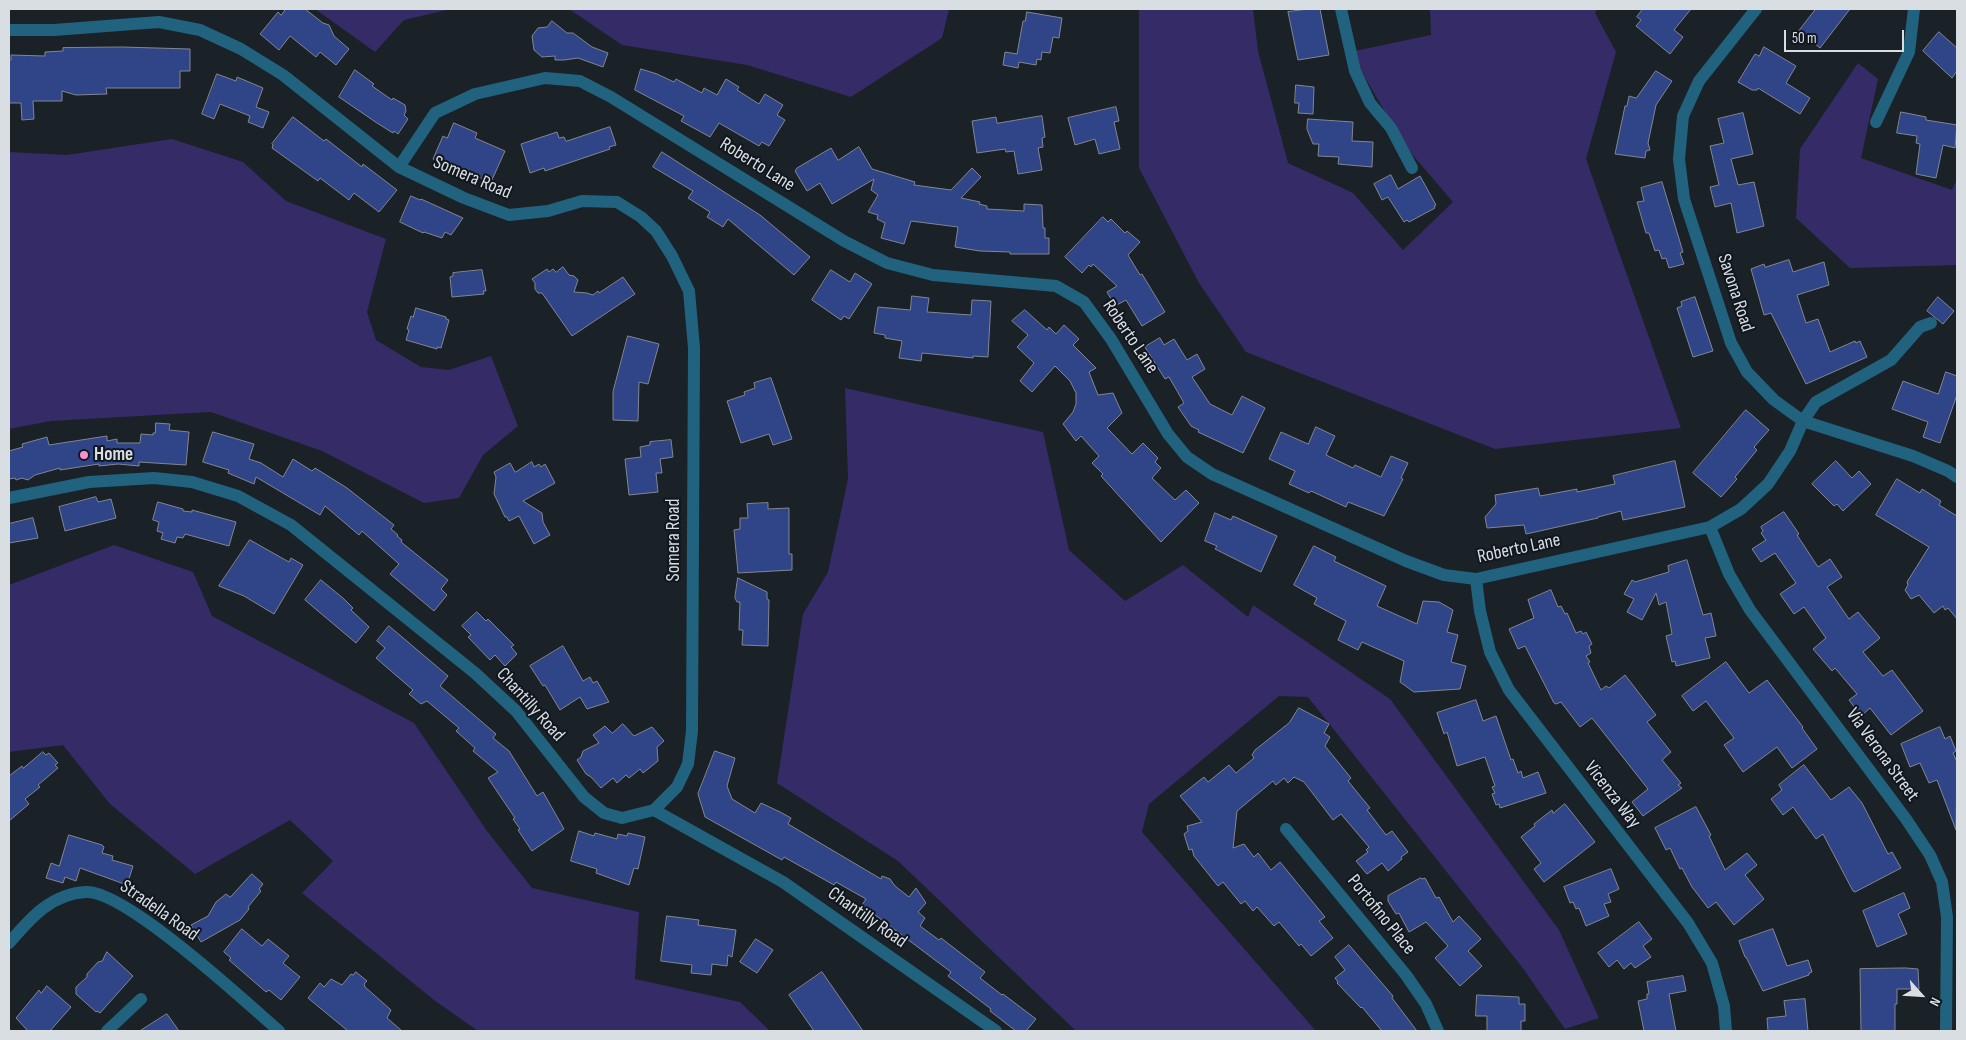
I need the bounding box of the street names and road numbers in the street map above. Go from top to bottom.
street label: Roberto Lane [715,133,799,197]
street label: Somera Road [429,151,515,205]
street label: Savona Road [1712,251,1758,335]
street label: Roberto Lane [1097,296,1163,378]
street label: Somera Road [663,499,685,581]
street label: Roberto Lane [1475,529,1563,569]
street label: Chantilly Road [491,663,569,747]
street label: Via Verona Street [1841,704,1923,806]
street label: Vicenza Way [1579,757,1645,833]
street label: Portofino Place [1342,870,1420,960]
street label: Stradella Road [115,876,203,946]
street label: Chantilly Road [823,882,911,954]

